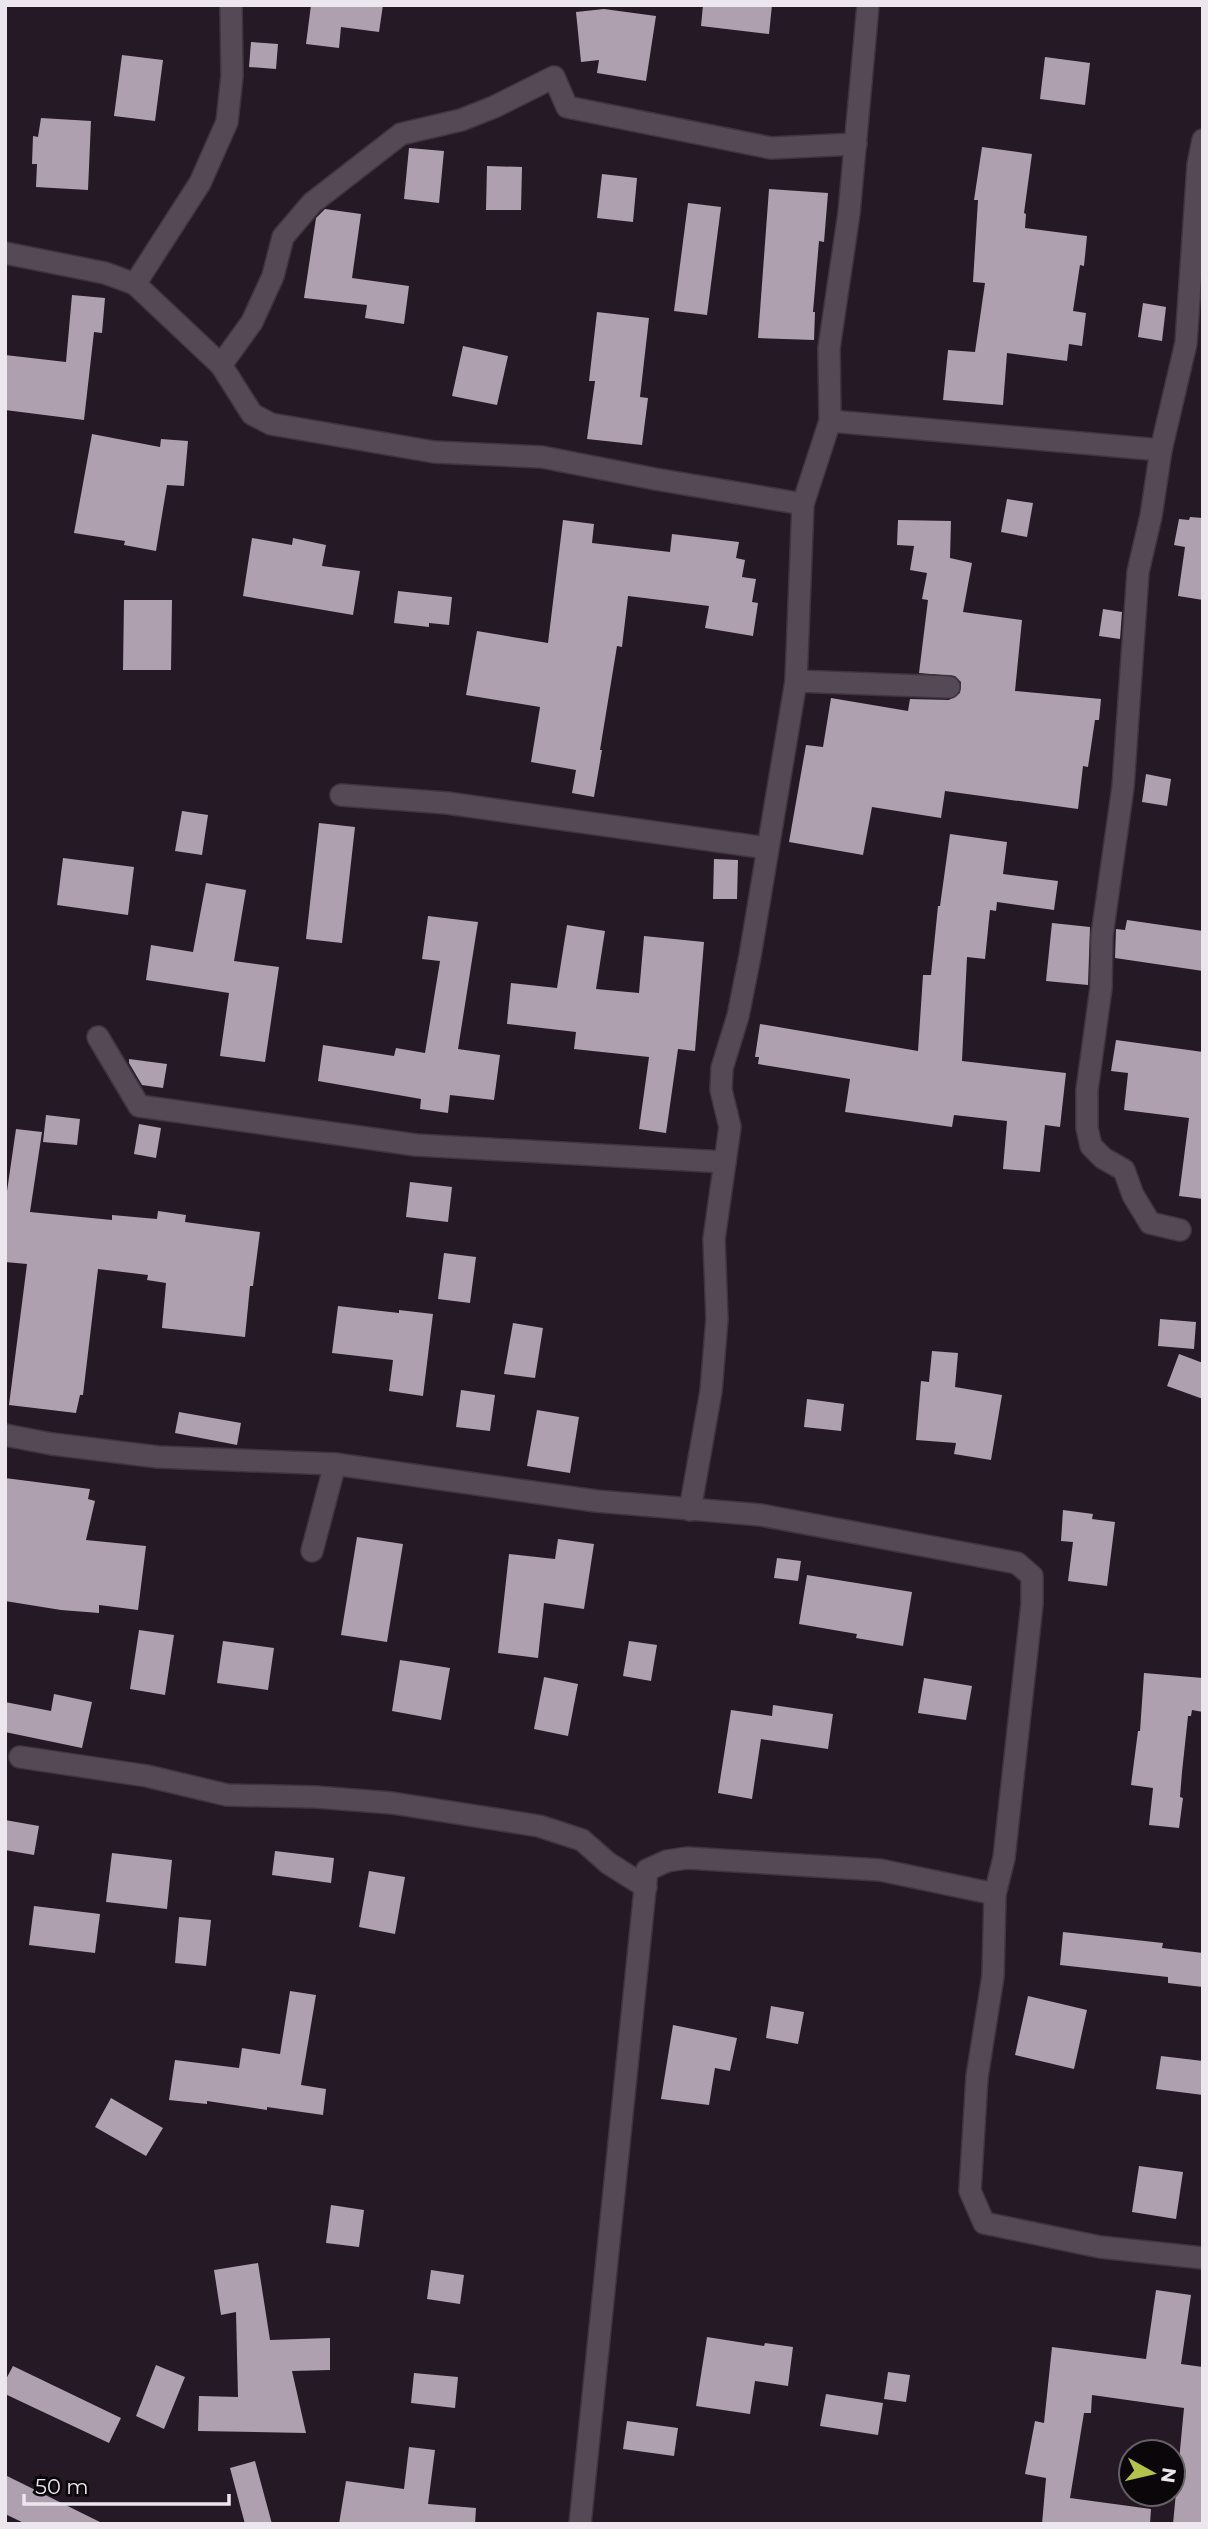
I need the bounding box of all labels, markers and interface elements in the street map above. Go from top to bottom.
north arrow [1117,2438,1187,2508]
scale bar [24,2462,229,2506]
text: N [1156,2466,1181,2485]
text: 50 m [35,2474,89,2499]

